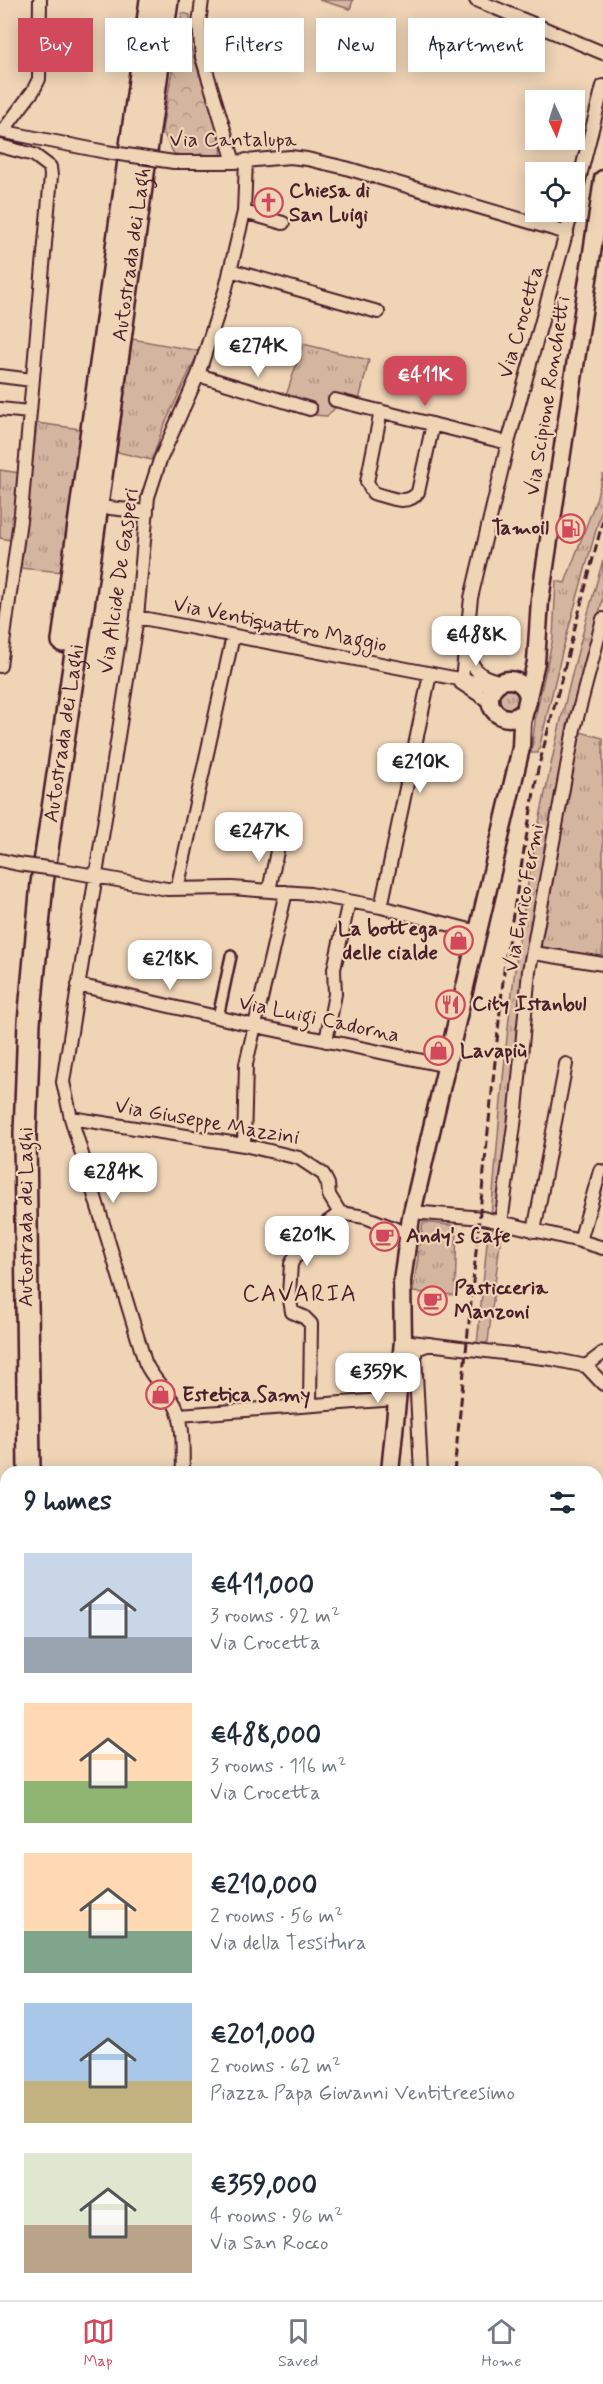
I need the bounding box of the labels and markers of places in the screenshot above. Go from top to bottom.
place label: Chiesa di San Luigi [289,177,370,229]
church icon: Chiesa di San Luigi [252,187,284,219]
pin: €274K [216,327,300,378]
pin: €411K [383,356,467,407]
fuel station icon: Tamoil [554,512,586,544]
place label: Tamoil [491,514,549,542]
pin: €488K [434,616,518,667]
pin: €210K [378,743,462,794]
pin: €247K [217,812,301,863]
place label: La bottega delle cialde [338,915,438,967]
shop icon: La bottega delle cialde [443,925,475,957]
pin: €218K [128,940,212,991]
restaurant icon: City Istanbul [435,988,467,1020]
place label: City Istanbul [472,990,586,1018]
shop icon: Lavapiù [423,1035,455,1067]
place label: Lavapiù [460,1037,527,1065]
pin: €284K [71,1153,155,1204]
pin: €201K [265,1216,349,1267]
cafe icon: Andy's Cafe [369,1220,401,1252]
place label: Andy's Cafe [406,1222,511,1250]
place label: Pasticceria Manzoni [454,1274,549,1326]
cafe icon: Pasticceria Manzoni [417,1284,449,1316]
pin: €359K [336,1353,420,1404]
shop icon: Estetica Samy [145,1379,177,1411]
place label: Estetica Samy [182,1381,311,1409]

